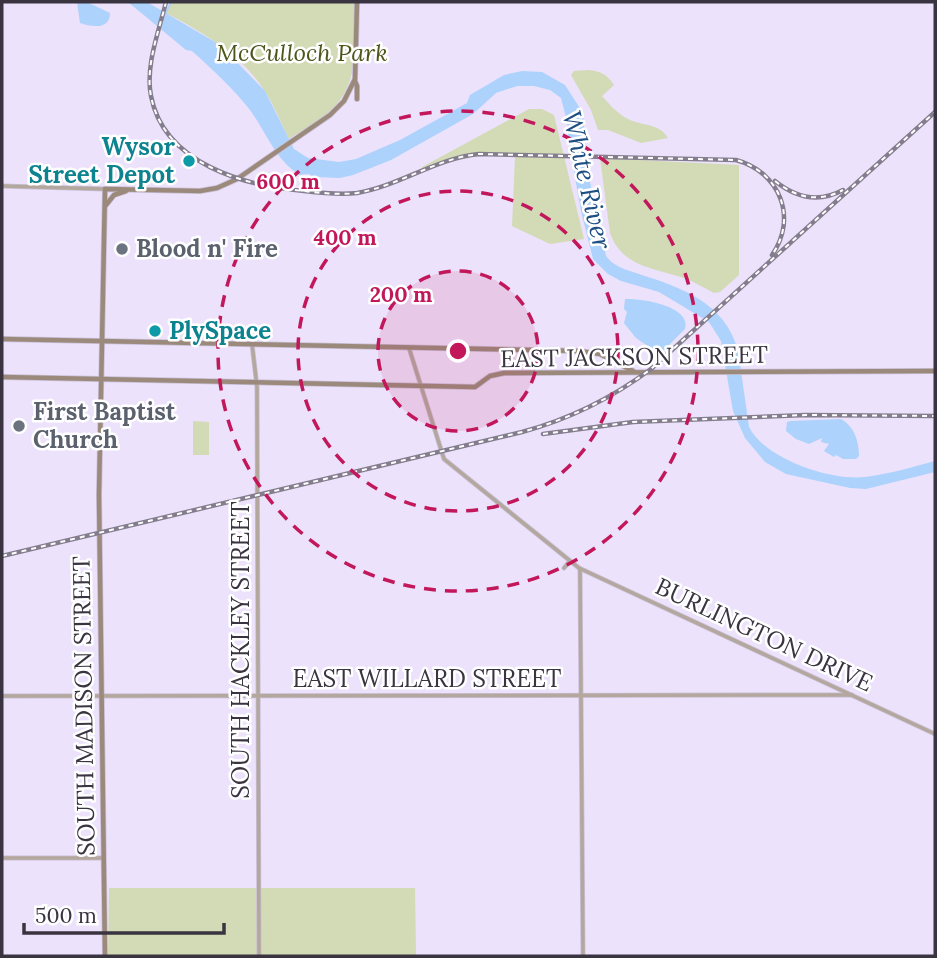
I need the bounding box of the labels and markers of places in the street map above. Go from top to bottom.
place label: Wysor Street Depot [28,131,176,190]
marker: Wysor Street Depot [181,153,197,169]
place label: Blood n' Fire [136,233,278,264]
marker: Blood n' Fire [114,241,130,257]
place label: PlySpace [169,315,271,346]
marker: PlySpace [147,323,163,339]
centre of rings [446,339,470,363]
place label: First Baptist Church [33,396,177,455]
marker: First Baptist Church [11,418,27,434]

